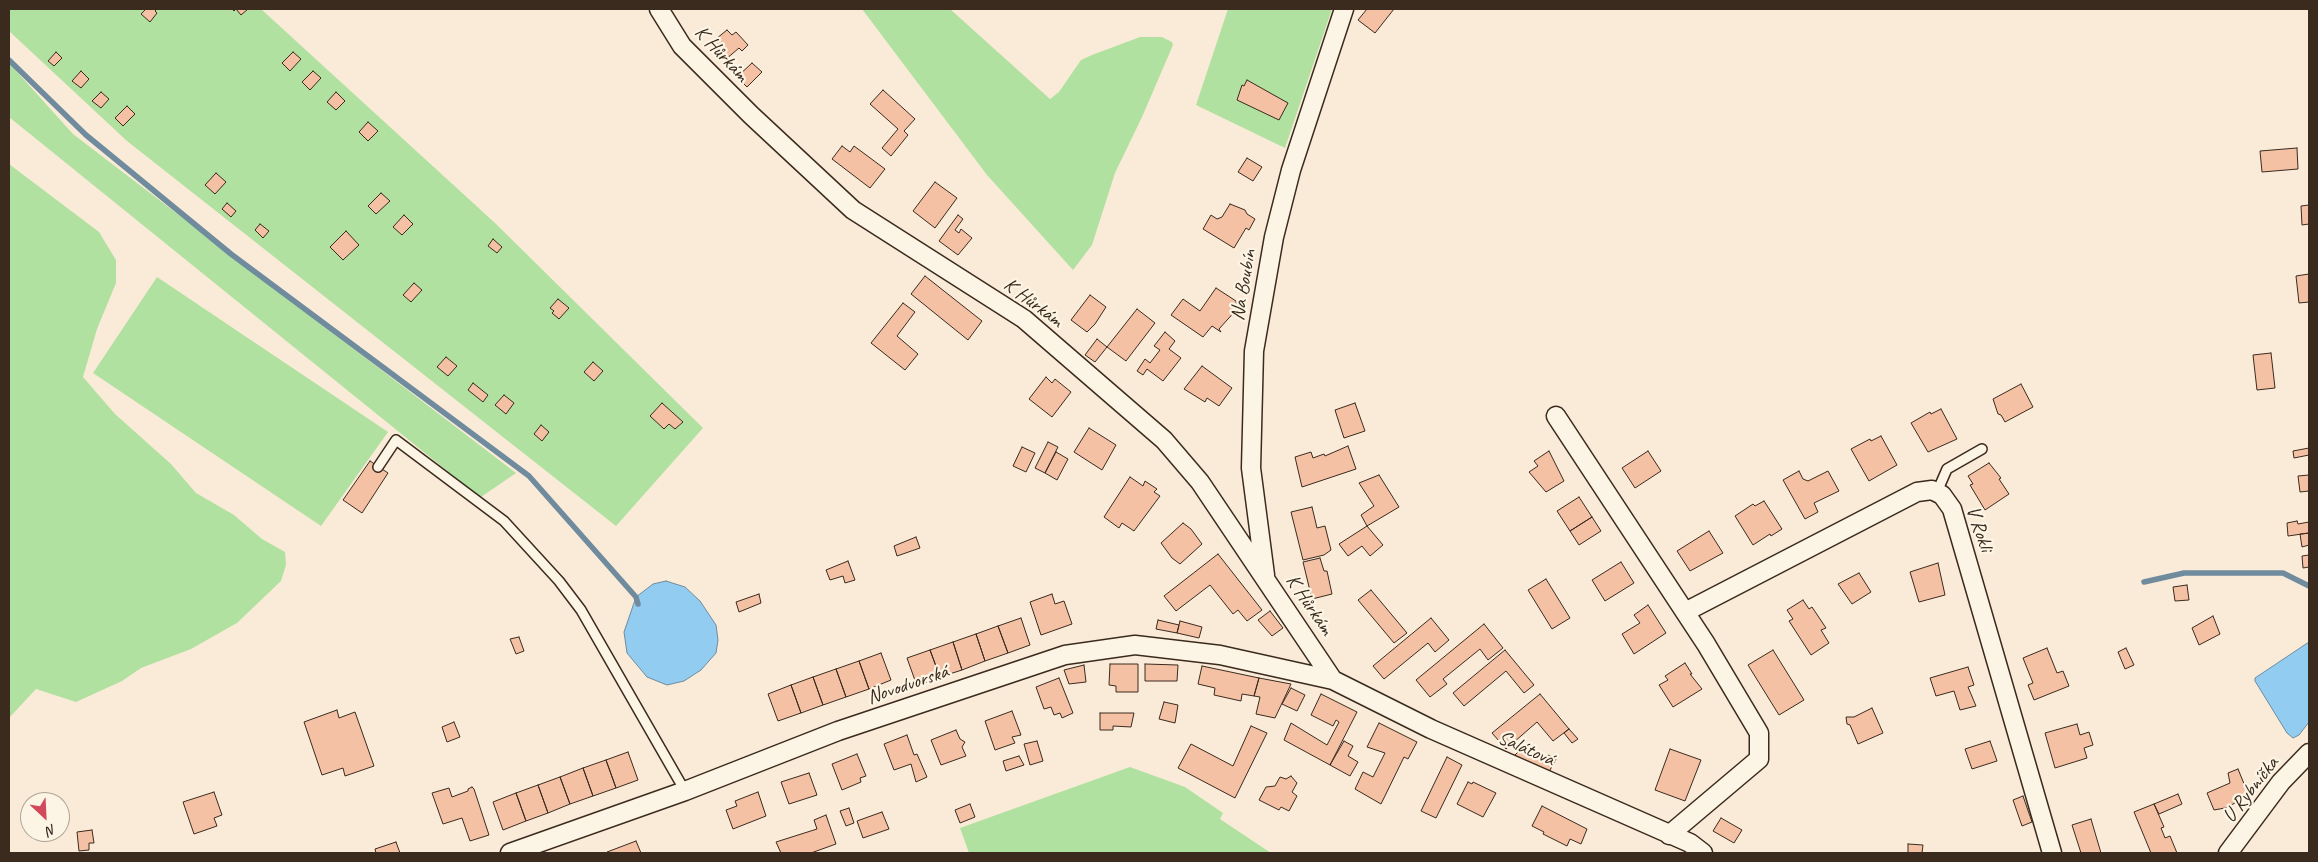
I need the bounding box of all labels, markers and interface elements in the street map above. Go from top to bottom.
street label: K Hůrkám [689,21,753,87]
street label: Na Boubín [1226,248,1262,322]
street label: K Hůrkám [999,273,1067,333]
street label: V Rokli [1960,503,1998,555]
street label: K Hůrkám [1280,570,1338,640]
street label: Novodvorská [864,660,952,710]
street label: Salátová [1494,726,1558,772]
street label: U Rybníčka [2218,752,2284,828]
north arrow [20,792,70,842]
text: N [44,821,59,840]

